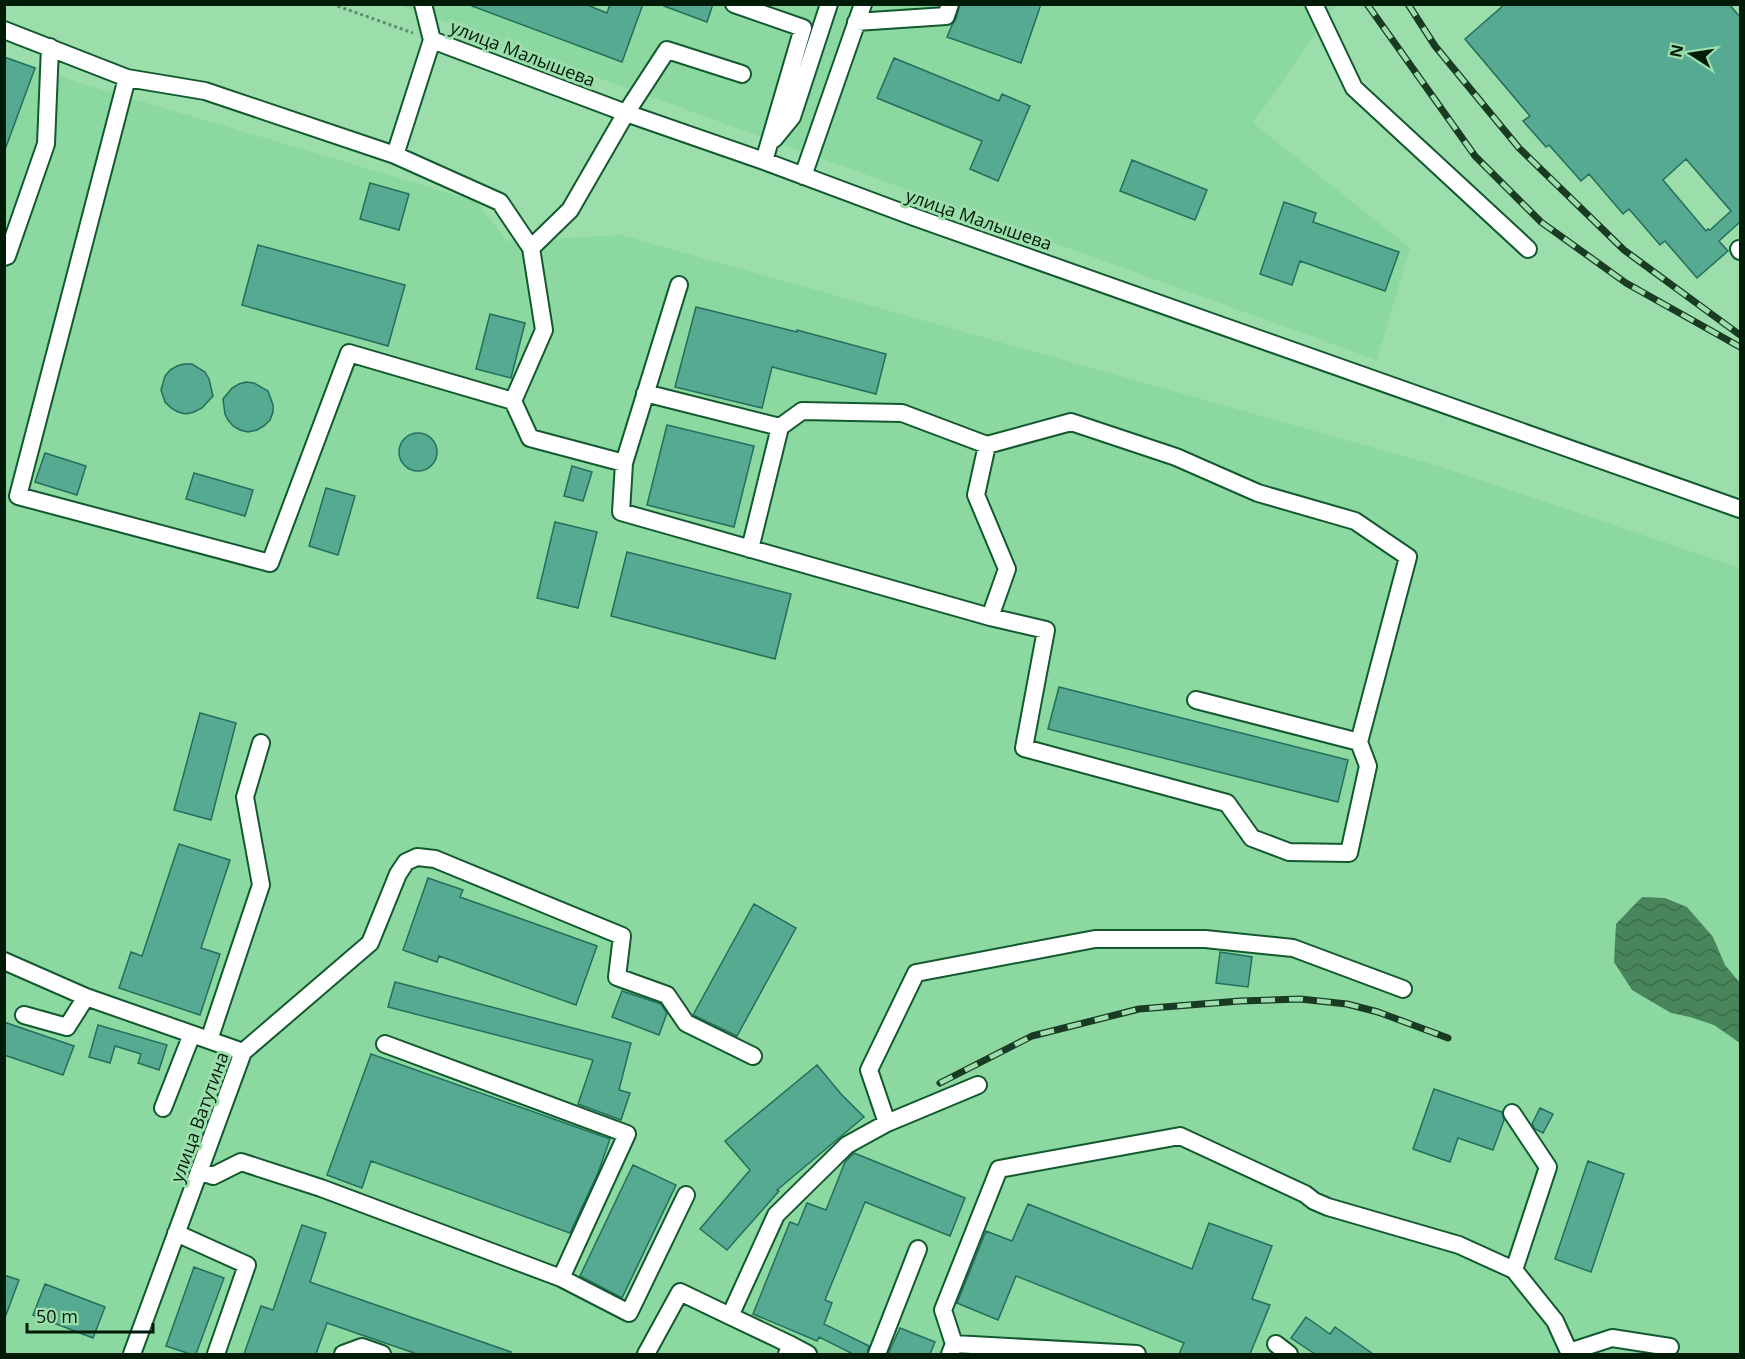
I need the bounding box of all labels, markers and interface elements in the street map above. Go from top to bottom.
street label: улица Малышева [447,14,599,92]
north arrow [1661,24,1721,84]
text: N [1664,42,1688,60]
street label: улица Малышева [903,183,1055,255]
street label: улица Ватутина [164,1048,234,1186]
scale bar [27,1296,153,1334]
text: 50 m [36,1304,78,1328]

